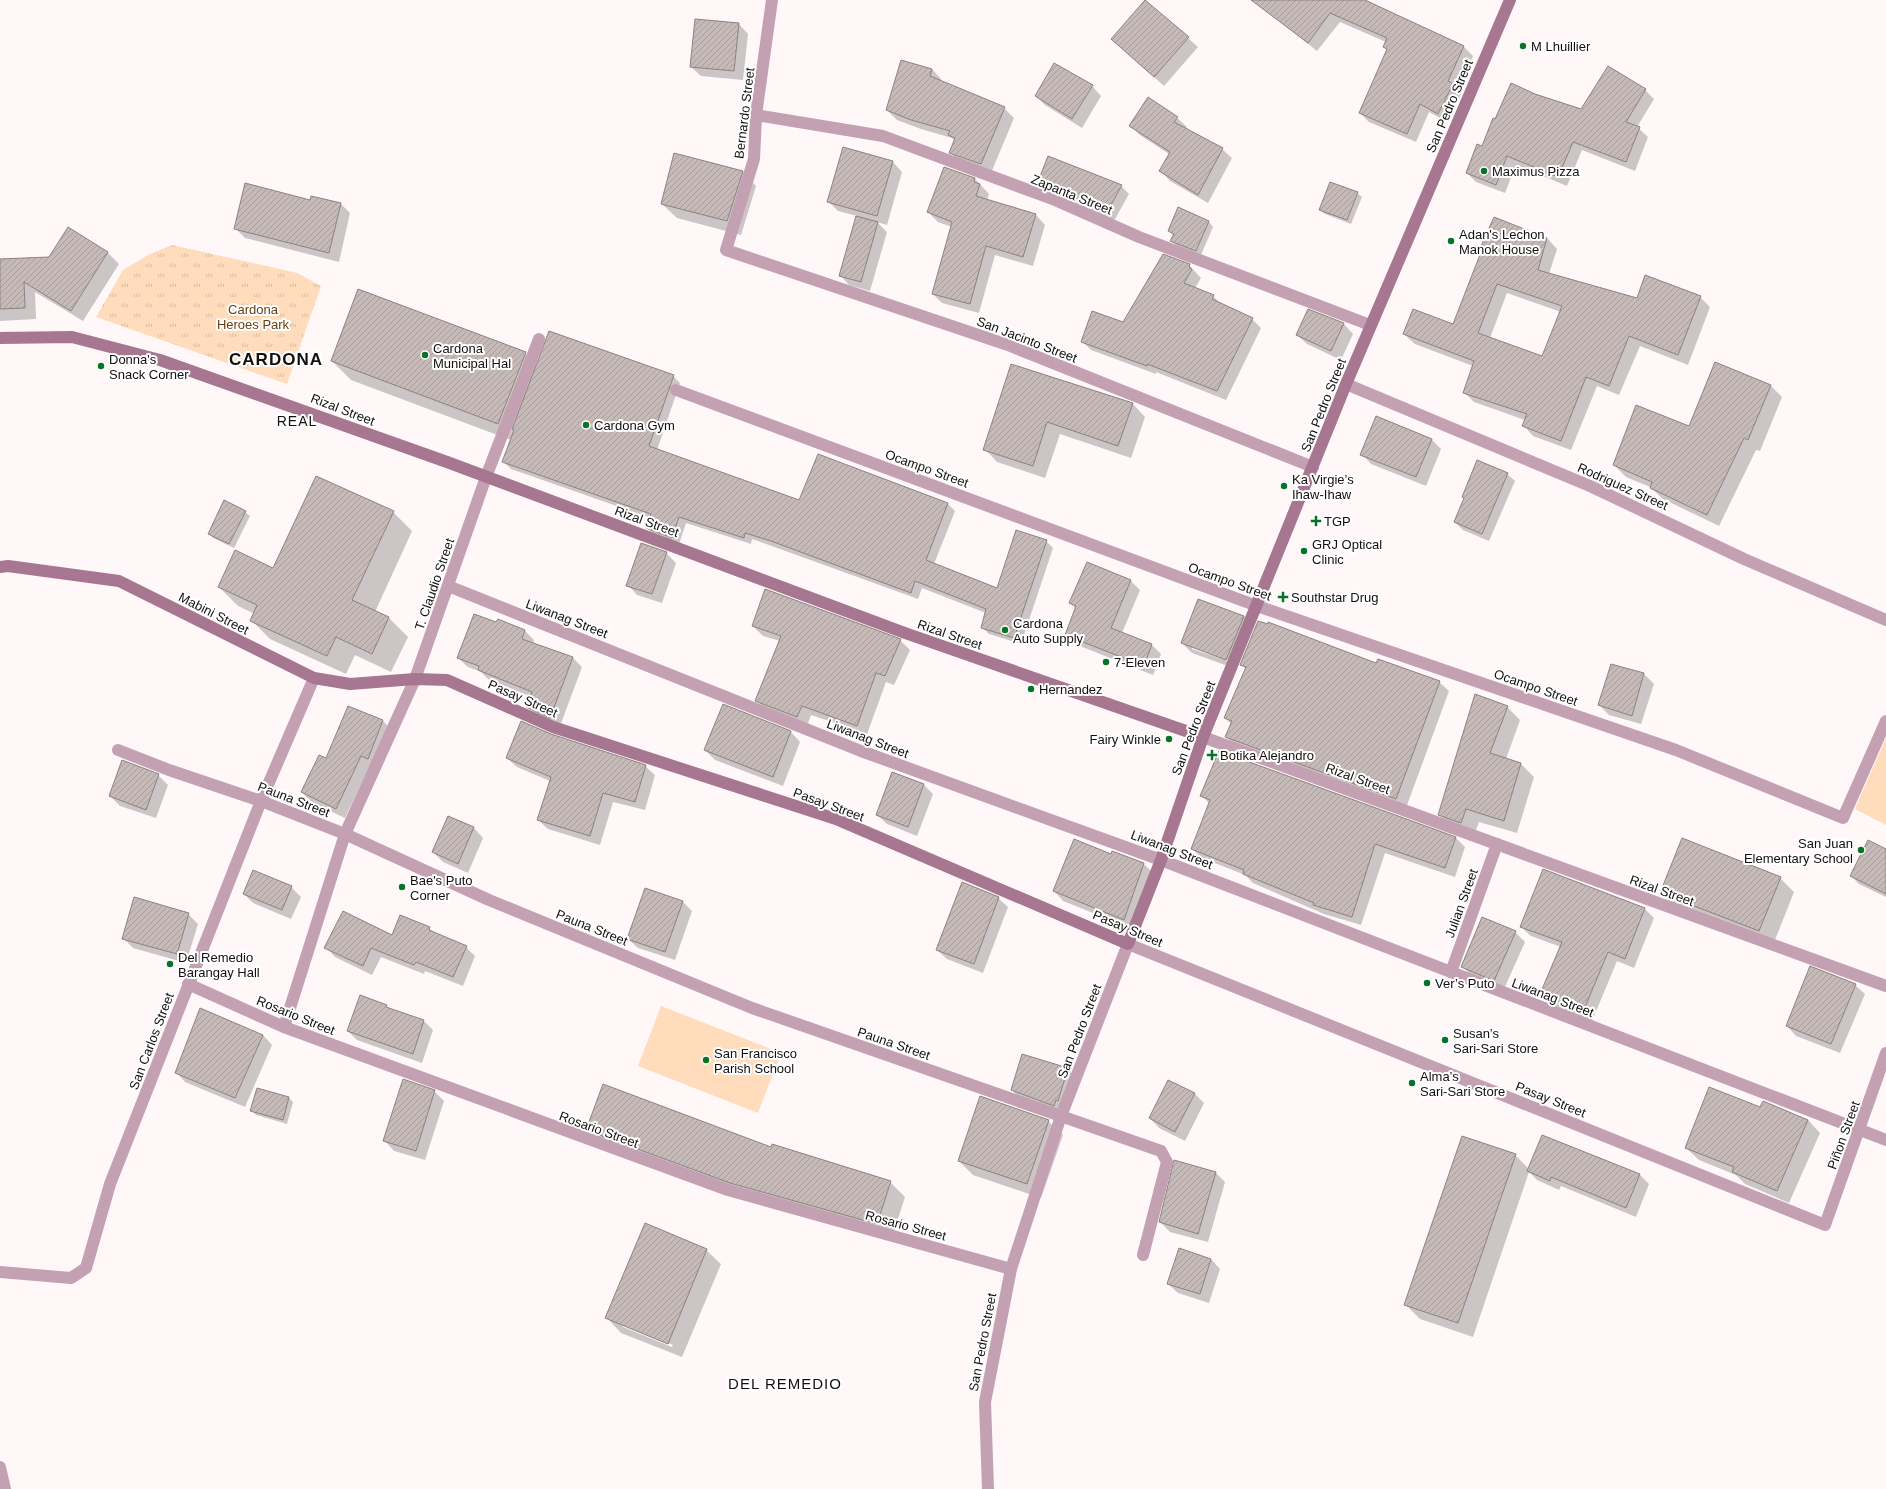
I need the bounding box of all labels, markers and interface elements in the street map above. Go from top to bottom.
place label: M Lhuillier [1531,39,1591,54]
marker: M Lhuillier [1518,41,1528,51]
street label: San Pedro Street [1423,57,1476,155]
street label: Bernardo Street [731,66,758,160]
place label: Maximus Pizza [1492,164,1580,179]
marker: Maximus Pizza [1479,166,1489,176]
street label: Zapanta Street [1029,171,1115,218]
place label: Adan's Lechon Manok House [1459,227,1545,257]
marker: Adan's Lechon Manok House [1446,236,1456,246]
park label: Cardona Heroes Park [217,302,290,332]
street label: San Jacinto Street [975,313,1079,366]
place label: Cardona Municipal Hal [433,341,511,371]
district label: CARDONA [229,350,323,369]
marker: Cardona Municipal Hal [420,350,430,360]
place label: Donna's Snack Corner [109,352,189,382]
street label: San Pedro Street [1298,356,1349,454]
marker: Donna's Snack Corner [96,361,106,371]
street label: Rizal Street [309,390,377,429]
district label: REAL [277,413,317,429]
place label: Cardona Gym [594,418,675,433]
marker: Cardona Gym [581,420,591,430]
street label: Ocampo Street [883,446,971,491]
street label: Rodriguez Street [1575,460,1671,513]
place label: Ka Virgie’s Ihaw-Ihaw [1292,472,1354,502]
marker: Ka Virgie’s Ihaw-Ihaw [1279,481,1289,491]
street label: Rizal Street [613,503,681,540]
place label: TGP [1324,514,1351,529]
marker: TGP [1311,516,1321,526]
street label: T. Claudio Street [412,536,457,632]
place label: GRJ Optical Clinic [1312,537,1382,567]
marker: GRJ Optical Clinic [1299,546,1309,556]
street label: Ocampo Street [1186,559,1274,604]
street label: Mabini Street [176,589,252,638]
place label: Southstar Drug [1291,590,1378,605]
marker: Southstar Drug [1278,592,1288,602]
street label: Liwanag Street [524,596,610,641]
street label: Rizal Street [916,616,984,653]
place label: Cardona Auto Supply [1013,616,1084,646]
marker: Cardona Auto Supply [1000,625,1010,635]
place label: 7-Eleven [1114,655,1165,670]
marker: 7-Eleven [1101,657,1111,667]
street label: Ocampo Street [1492,666,1580,709]
street label: Pasay Street [486,676,560,721]
street label: San Pedro Street [1169,679,1218,777]
place label: Hernandez [1039,682,1103,697]
marker: Hernandez [1026,684,1036,694]
street label: Liwanag Street [825,716,911,761]
place label: Fairy Winkle [1089,732,1161,747]
marker: Fairy Winkle [1164,734,1174,744]
place label: Botika Alejandro [1220,748,1314,763]
marker: Botika Alejandro [1207,750,1217,760]
street label: Rizal Street [1324,760,1392,797]
street label: Pauna Street [256,779,332,820]
street label: Pasay Street [791,785,867,824]
street label: Liwanag Street [1129,827,1215,872]
place label: San Juan Elementary School [1744,836,1853,866]
marker: San Juan Elementary School [1856,845,1866,855]
street label: Julian Street [1442,866,1481,940]
street label: Rizal Street [1628,872,1696,909]
place label: Bae's Puto Corner [410,873,472,903]
marker: Bae's Puto Corner [397,882,407,892]
street label: Pauna Street [554,906,630,949]
street label: Pasay Street [1091,907,1165,950]
place label: Del Remedio Barangay Hall [178,950,260,980]
marker: Del Remedio Barangay Hall [165,959,175,969]
street label: Liwanag Street [1510,975,1596,1020]
place label: Ver’s Puto [1435,976,1495,991]
marker: Ver’s Puto [1422,978,1432,988]
street label: San Pedro Street [1055,982,1104,1080]
street label: San Carlos Street [126,990,177,1092]
street label: Rosario Street [254,993,338,1038]
street label: Pauna Street [856,1024,933,1063]
place label: Susan’s Sari-Sari Store [1453,1026,1538,1056]
marker: Susan’s Sari-Sari Store [1440,1035,1450,1045]
place label: San Francisco Parish School [714,1046,797,1076]
marker: San Francisco Parish School [701,1055,711,1065]
place label: Alma’s Sari-Sari Store [1420,1069,1505,1099]
marker: Alma’s Sari-Sari Store [1407,1078,1417,1088]
street label: Pasay Street [1513,1079,1588,1121]
street label: Piñon Street [1824,1099,1863,1171]
street label: Rosario Street [557,1108,641,1151]
street label: Rosario Street [864,1207,948,1244]
street label: San Pedro Street [966,1291,999,1392]
district label: DEL REMEDIO [728,1375,842,1392]

